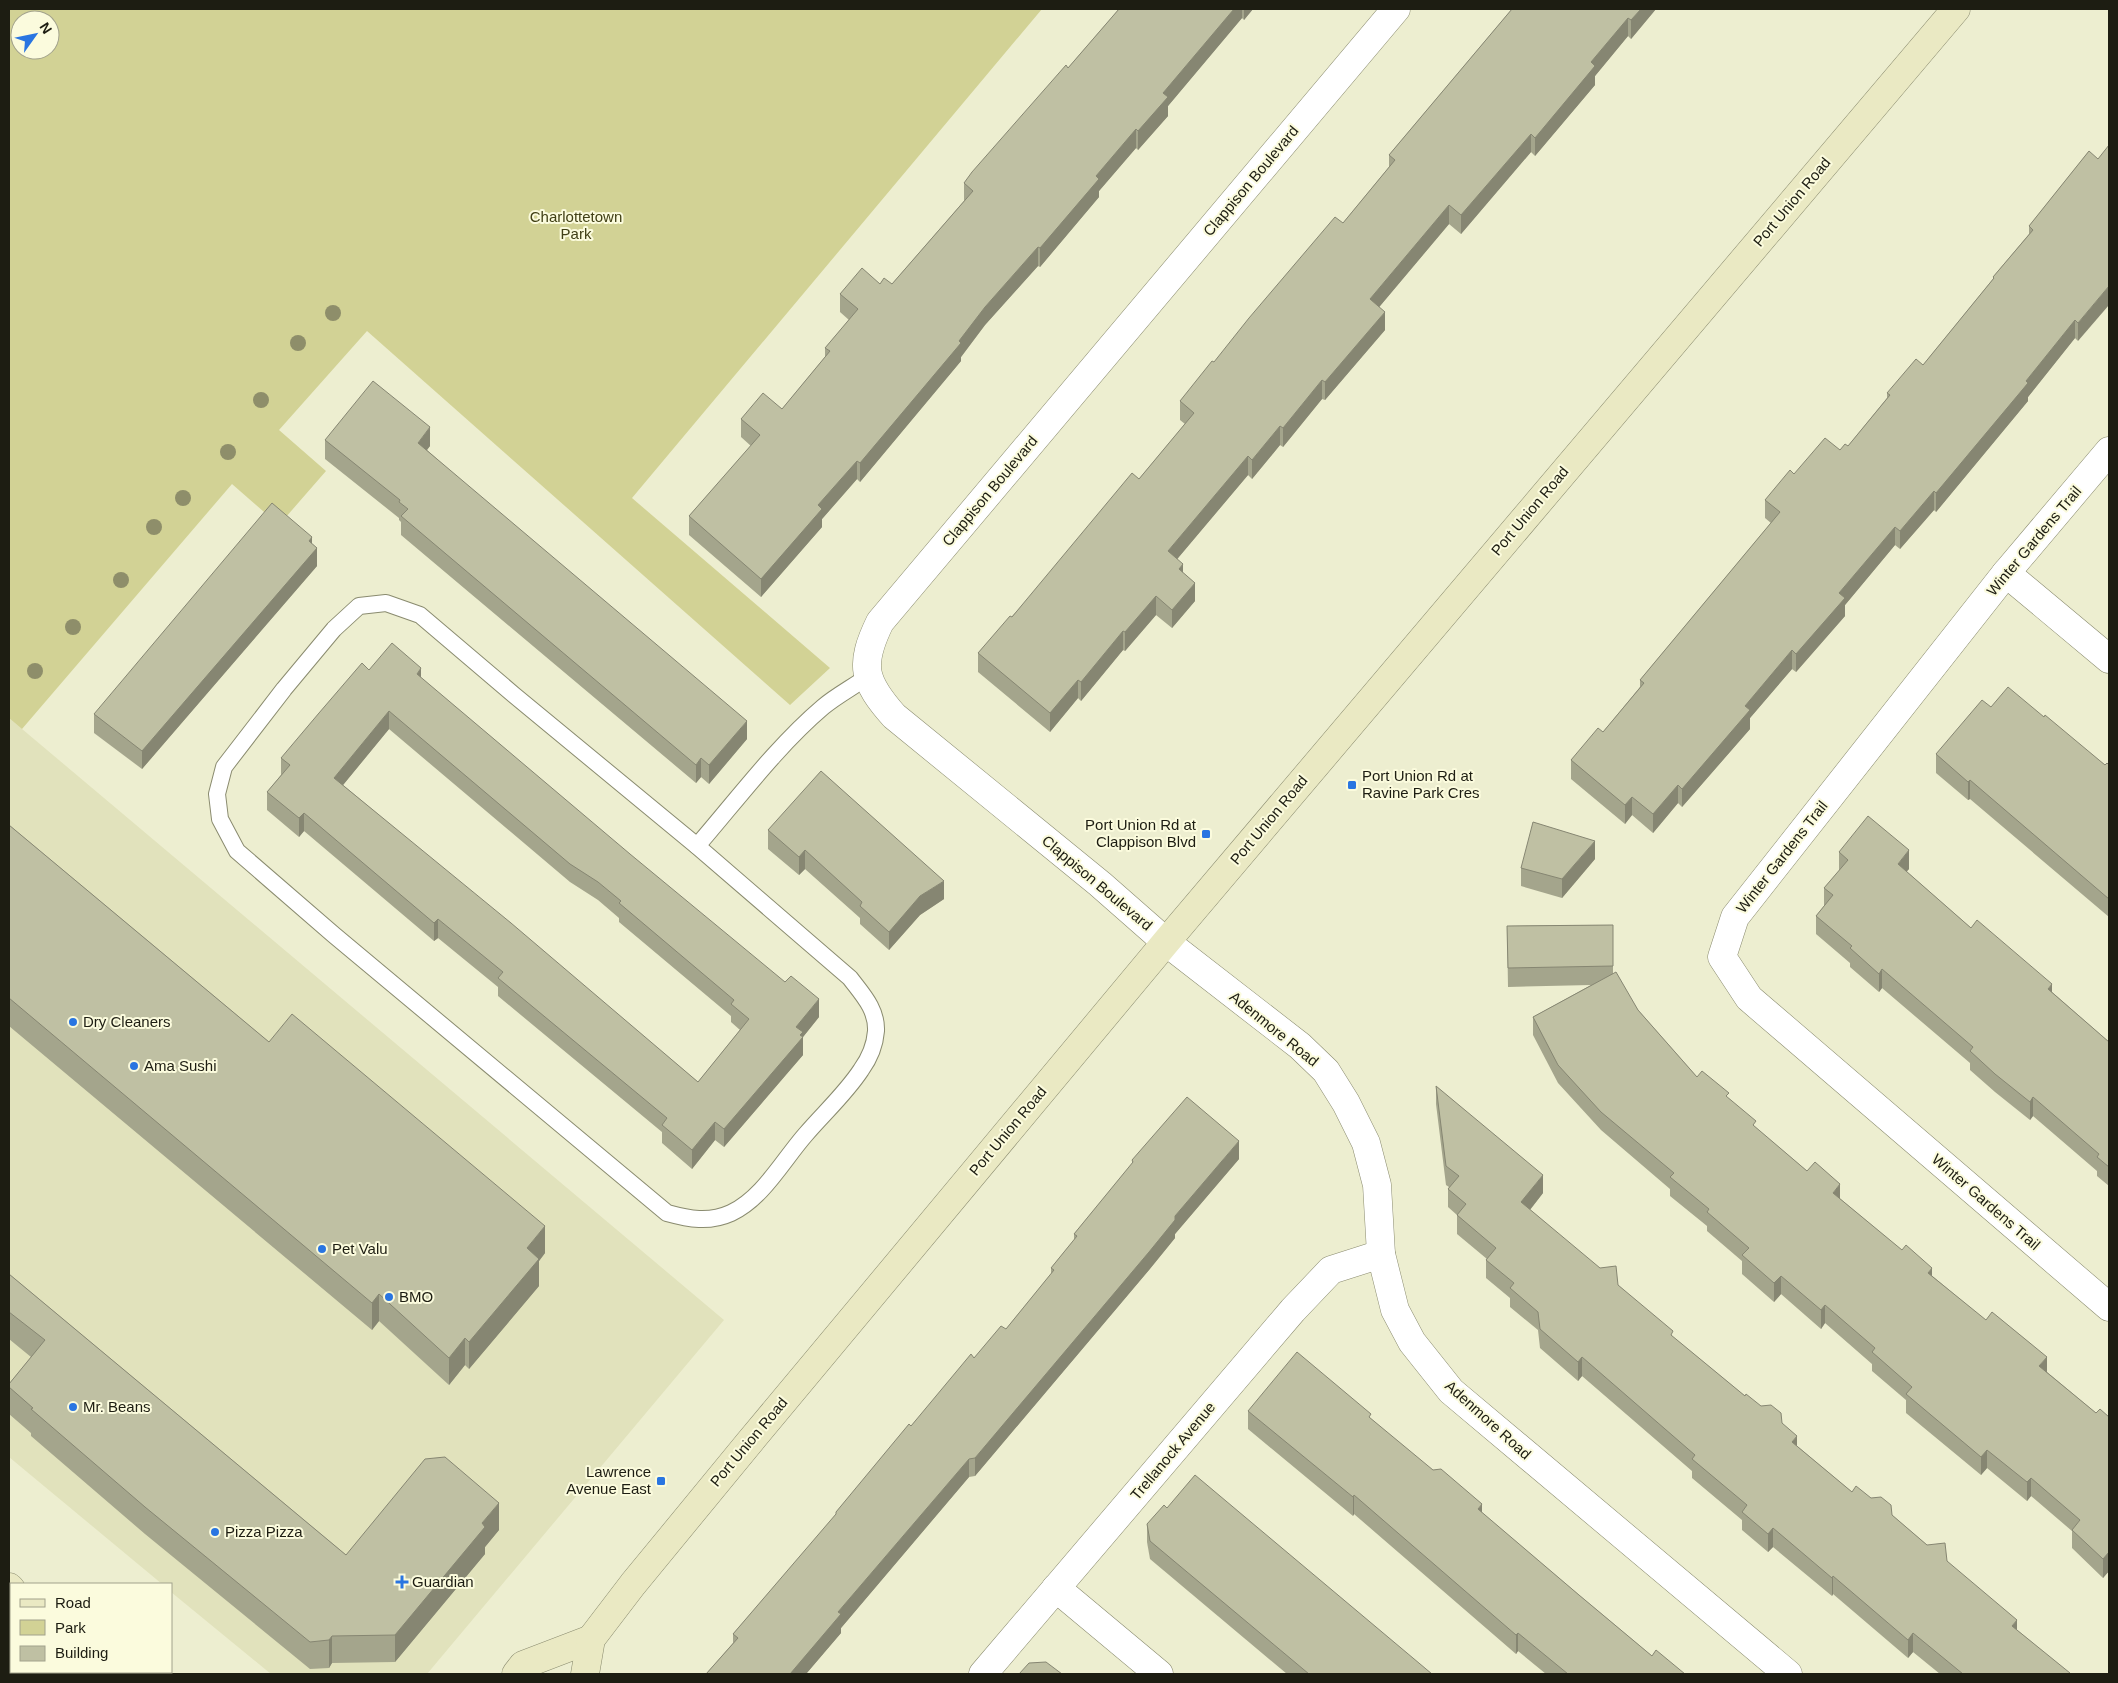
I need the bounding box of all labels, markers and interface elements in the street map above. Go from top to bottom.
north arrow [10,10,60,60]
text: N [36,19,55,37]
street label: Clappison Boulevard [1200,122,1302,239]
street label: Port Union Road [1749,154,1834,250]
park label: Charlottetown Park [530,208,622,242]
street label: Clappison Boulevard [939,432,1041,549]
street label: Port Union Road [1487,463,1572,559]
street label: Winter Gardens Trail [1983,483,2084,599]
place label: Port Union Rd at Ravine Park Cres [1362,767,1480,801]
street label: Port Union Road [1226,772,1311,868]
marker: Port Union Rd at Ravine Park Cres [1346,779,1358,791]
street label: Winter Gardens Trail [1733,797,1831,916]
place label: Port Union Rd at Clappison Blvd [1085,816,1197,850]
marker: Port Union Rd at Clappison Blvd [1200,828,1212,840]
street label: Clappison Boulevard [1039,832,1156,934]
street label: Adenmore Road [1227,988,1322,1070]
place label: Dry Cleaners [83,1013,171,1030]
marker: Dry Cleaners [67,1016,79,1028]
place label: Ama Sushi [144,1057,217,1074]
marker: Ama Sushi [128,1060,140,1072]
street label: Port Union Road [965,1083,1050,1179]
street label: Winter Gardens Trail [1929,1150,2044,1253]
place label: Pet Valu [332,1240,388,1257]
marker: Pet Valu [316,1243,328,1255]
place label: BMO [399,1288,433,1305]
marker: BMO [383,1291,395,1303]
street label: Adenmore Road [1442,1377,1535,1462]
street label: Port Union Road [706,1394,791,1490]
place label: Mr. Beans [83,1398,151,1415]
street label: Trellanock Avenue [1127,1398,1219,1503]
marker: Mr. Beans [67,1401,79,1413]
place label: Lawrence Avenue East [566,1463,652,1497]
marker: Lawrence Avenue East [655,1475,667,1487]
place label: Pizza Pizza [225,1523,303,1540]
marker: Pizza Pizza [209,1526,221,1538]
place label: Guardian [412,1573,474,1590]
marker: Guardian [396,1576,408,1588]
legend [10,1583,172,1673]
text: Road [55,1594,91,1611]
text: Park [55,1619,86,1636]
text: Building [55,1644,108,1661]

